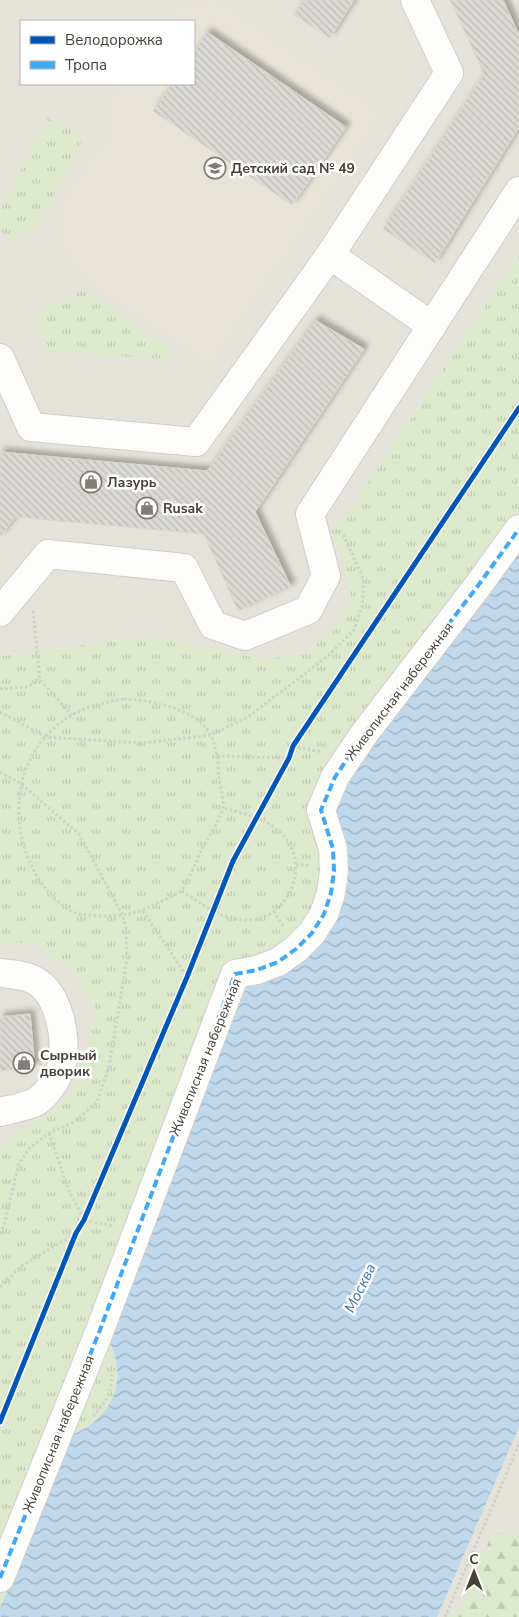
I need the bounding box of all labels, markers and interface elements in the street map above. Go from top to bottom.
legend [20,20,195,85]
text: Велодорожка [65,30,163,50]
text: Тропа [65,55,107,75]
school or university icon: Детский сад № 49 [203,156,227,180]
place label: Детский сад № 49 [231,159,355,178]
shop icon: Лазурь [79,470,103,494]
place label: Лазурь [107,473,157,492]
shop icon: Rusak [135,496,159,520]
place label: Rusak [163,499,203,518]
street label: Живописная набережная [341,618,458,764]
street label: Живописная набережная [165,975,246,1139]
place label: Сырный дворик [40,1046,97,1081]
shop icon: Сырный дворик [12,1051,36,1075]
water label: Москва [339,1260,381,1316]
street label: Живописная набережная [18,1352,99,1516]
north arrow [449,1547,499,1597]
text: С [469,1550,479,1569]

